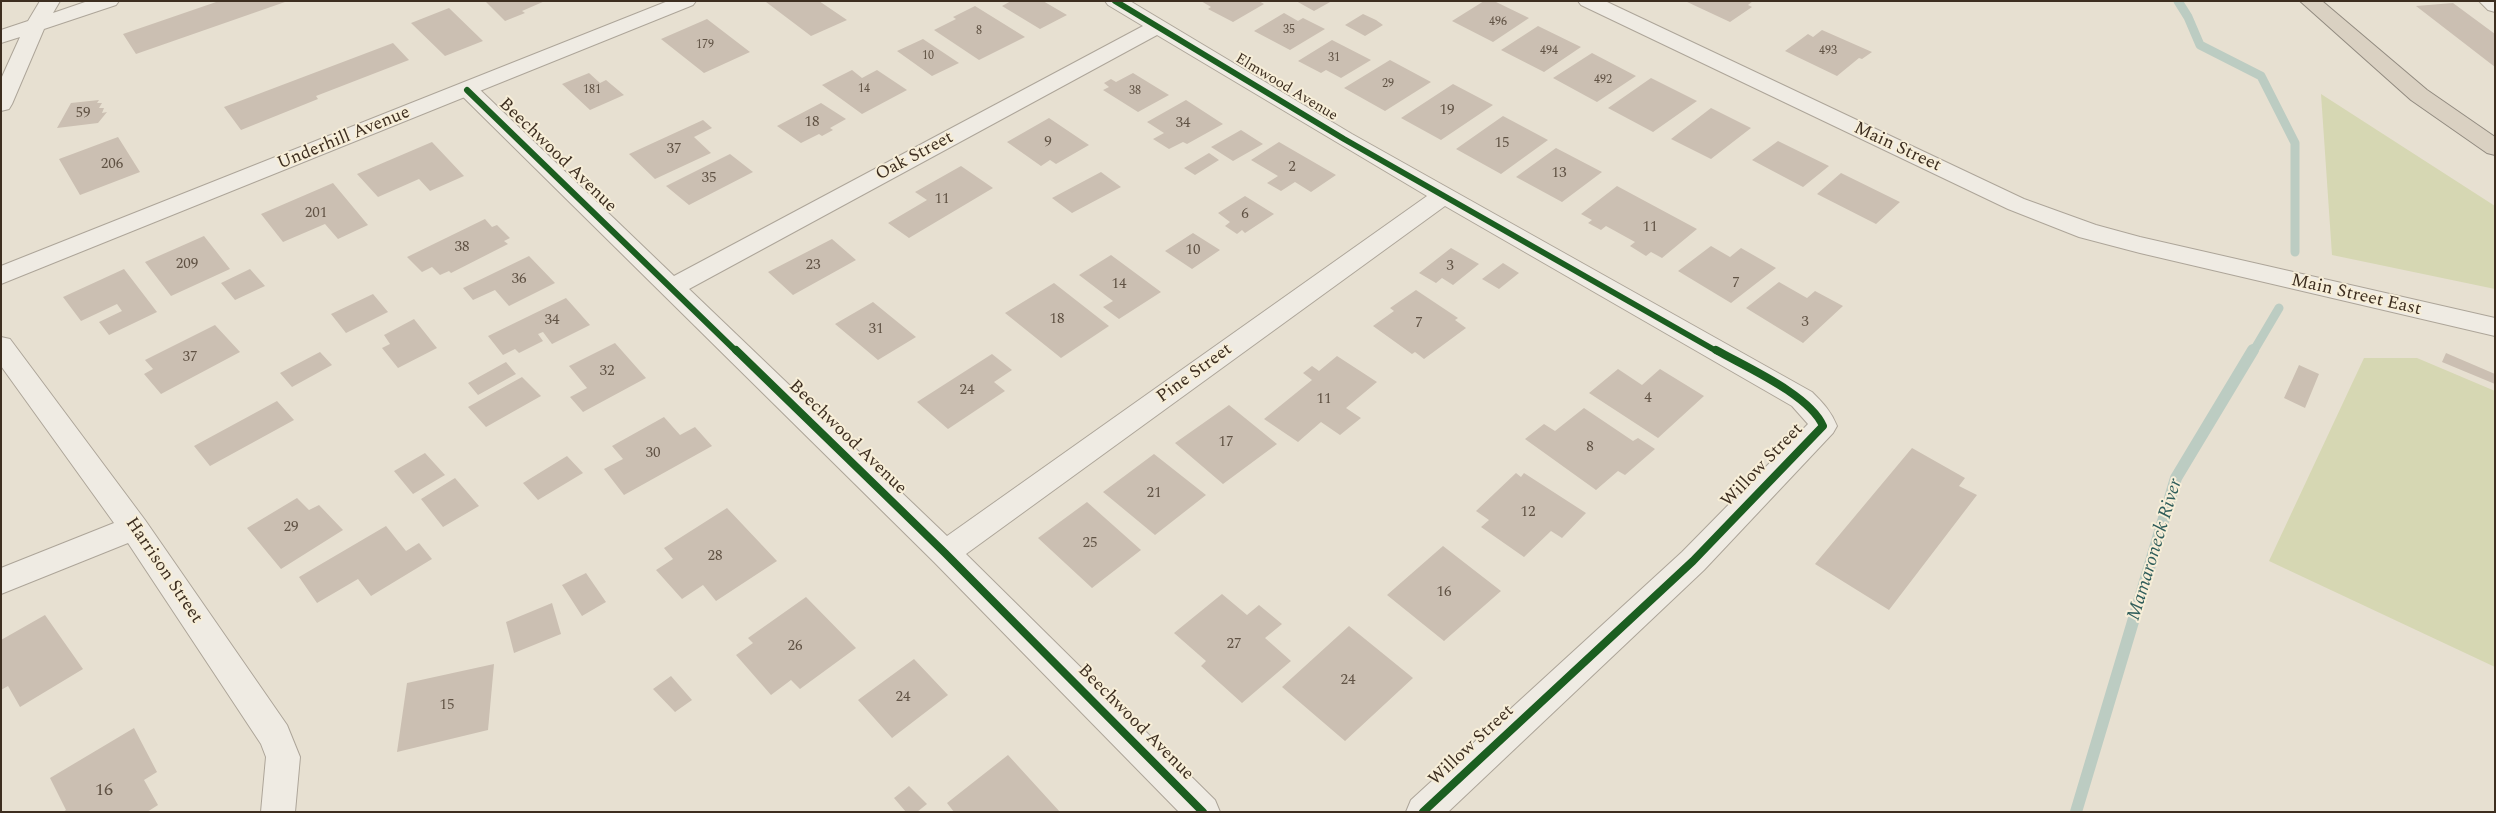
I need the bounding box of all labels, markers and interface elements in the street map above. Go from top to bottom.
house number: 496 [1489,16,1507,30]
house number: 35 [1283,24,1295,38]
house number: 8 [976,25,982,39]
house number: 179 [696,39,714,53]
house number: 494 [1540,45,1558,59]
house number: 493 [1819,45,1837,59]
house number: 10 [922,50,934,64]
street label: Elmwood Avenue [1232,50,1340,126]
house number: 31 [1328,52,1340,66]
house number: 492 [1594,74,1612,88]
house number: 29 [1382,78,1394,92]
house number: 14 [858,83,870,97]
house number: 181 [583,84,601,98]
house number: 38 [1129,85,1141,99]
street label: Beechwood Avenue [494,94,620,218]
house number: 19 [1440,102,1454,120]
street label: Underhill Avenue [275,103,413,175]
house number: 59 [76,105,90,123]
house number: 18 [805,114,819,132]
house number: 34 [1176,115,1190,133]
street label: Main Street [1850,118,1944,178]
street label: Oak Street [872,128,958,186]
house number: 9 [1044,134,1052,152]
house number: 15 [1495,135,1509,153]
house number: 37 [667,141,681,159]
house number: 206 [101,156,123,174]
house number: 2 [1288,159,1296,177]
house number: 13 [1552,165,1566,183]
house number: 35 [702,170,716,188]
house number: 11 [935,191,949,209]
house number: 201 [305,205,327,223]
house number: 6 [1241,206,1249,224]
house number: 11 [1643,219,1657,237]
house number: 38 [455,239,469,257]
house number: 10 [1186,242,1200,260]
house number: 209 [176,256,198,274]
house number: 23 [806,257,820,275]
house number: 3 [1446,258,1454,276]
house number: 36 [512,271,526,289]
street label: Main Street East [2289,271,2423,321]
house number: 7 [1732,275,1740,293]
house number: 14 [1112,276,1126,294]
house number: 18 [1050,311,1064,329]
house number: 34 [545,312,559,330]
house number: 3 [1801,314,1809,332]
house number: 7 [1415,315,1423,333]
house number: 31 [869,321,883,339]
street label: Pine Street [1153,339,1237,409]
house number: 37 [183,349,197,367]
house number: 32 [600,363,614,381]
street label: Beechwood Avenue [784,376,910,500]
house number: 24 [960,382,974,400]
house number: 4 [1644,390,1652,408]
house number: 11 [1317,391,1331,409]
street label: Willow Street [1717,419,1809,513]
house number: 17 [1219,434,1233,452]
house number: 8 [1586,439,1594,457]
house number: 30 [646,445,660,463]
water label: Mamaroneck River [2124,476,2188,624]
house number: 21 [1147,485,1161,503]
house number: 12 [1521,504,1535,522]
street label: Harrison Street [120,514,206,628]
house number: 29 [284,519,298,537]
house number: 25 [1083,535,1097,553]
house number: 28 [708,548,722,566]
house number: 16 [1437,584,1451,602]
house number: 27 [1227,636,1241,654]
house number: 26 [788,638,802,656]
street label: Beechwood Avenue [1072,660,1198,786]
house number: 24 [1341,672,1355,690]
house number: 24 [896,689,910,707]
house number: 15 [440,697,454,715]
street label: Willow Street [1425,701,1519,791]
house number: 16 [95,780,113,802]

